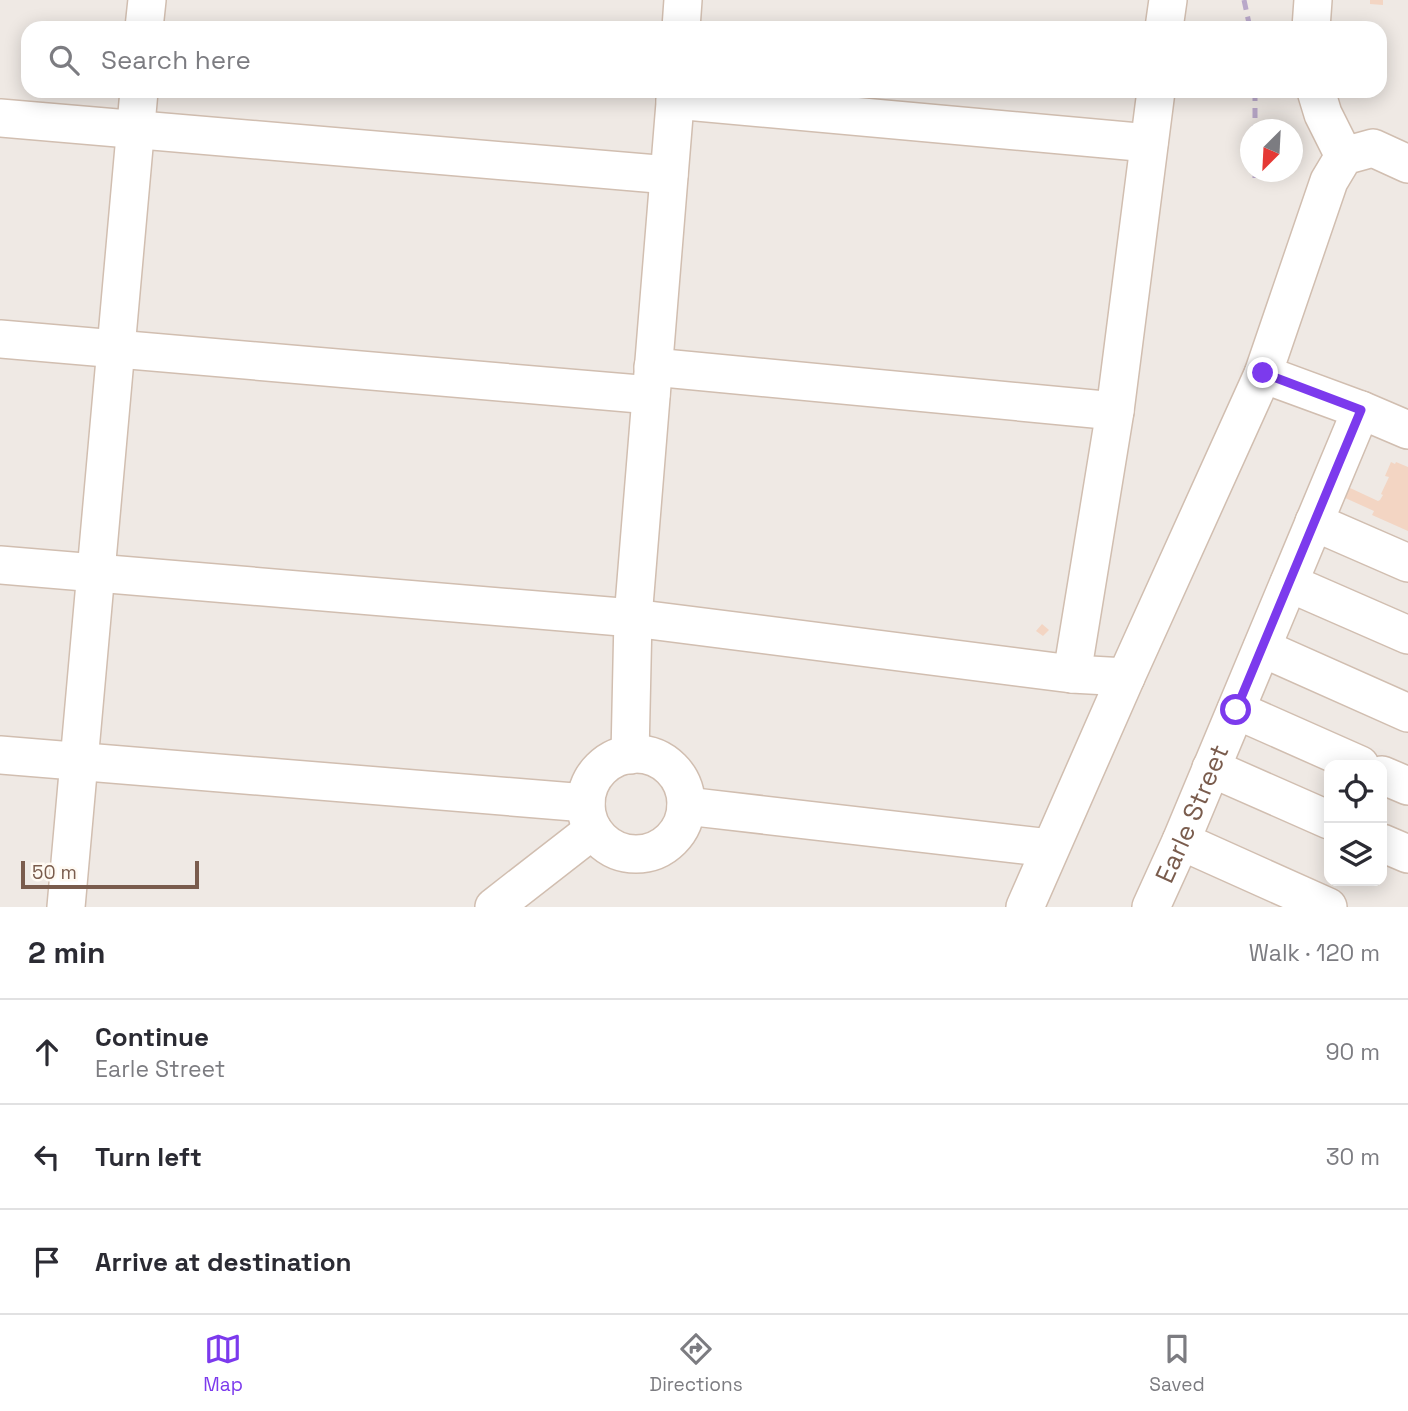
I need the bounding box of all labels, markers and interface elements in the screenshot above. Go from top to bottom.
search box [21,21,1387,98]
icon: search [45,41,83,79]
text: Search here [101,43,251,77]
north arrow [1240,119,1303,182]
route end [1247,357,1278,388]
route start [1220,694,1251,725]
street label: Earle Street [1147,739,1236,888]
map controls [1324,760,1387,886]
button: locate [1324,760,1387,823]
button: layers [1324,823,1387,886]
scale bar [21,858,200,890]
text: 50 m [32,860,77,885]
text: 2 min [28,933,106,972]
text: Walk · 120 m [1249,938,1380,968]
text: Continue [95,1020,209,1054]
icon: ahead [28,1033,66,1071]
text: 90 m [1325,1037,1380,1067]
text: Earle Street [95,1054,225,1084]
icon: left [28,1138,66,1176]
text: Turn left [95,1140,202,1174]
text: 30 m [1326,1142,1380,1172]
icon: arrive [28,1243,66,1281]
text: Arrive at destination [95,1245,352,1279]
tab: Map [203,1330,243,1397]
tab: Directions [650,1330,743,1397]
tab: Saved [1149,1330,1205,1397]

